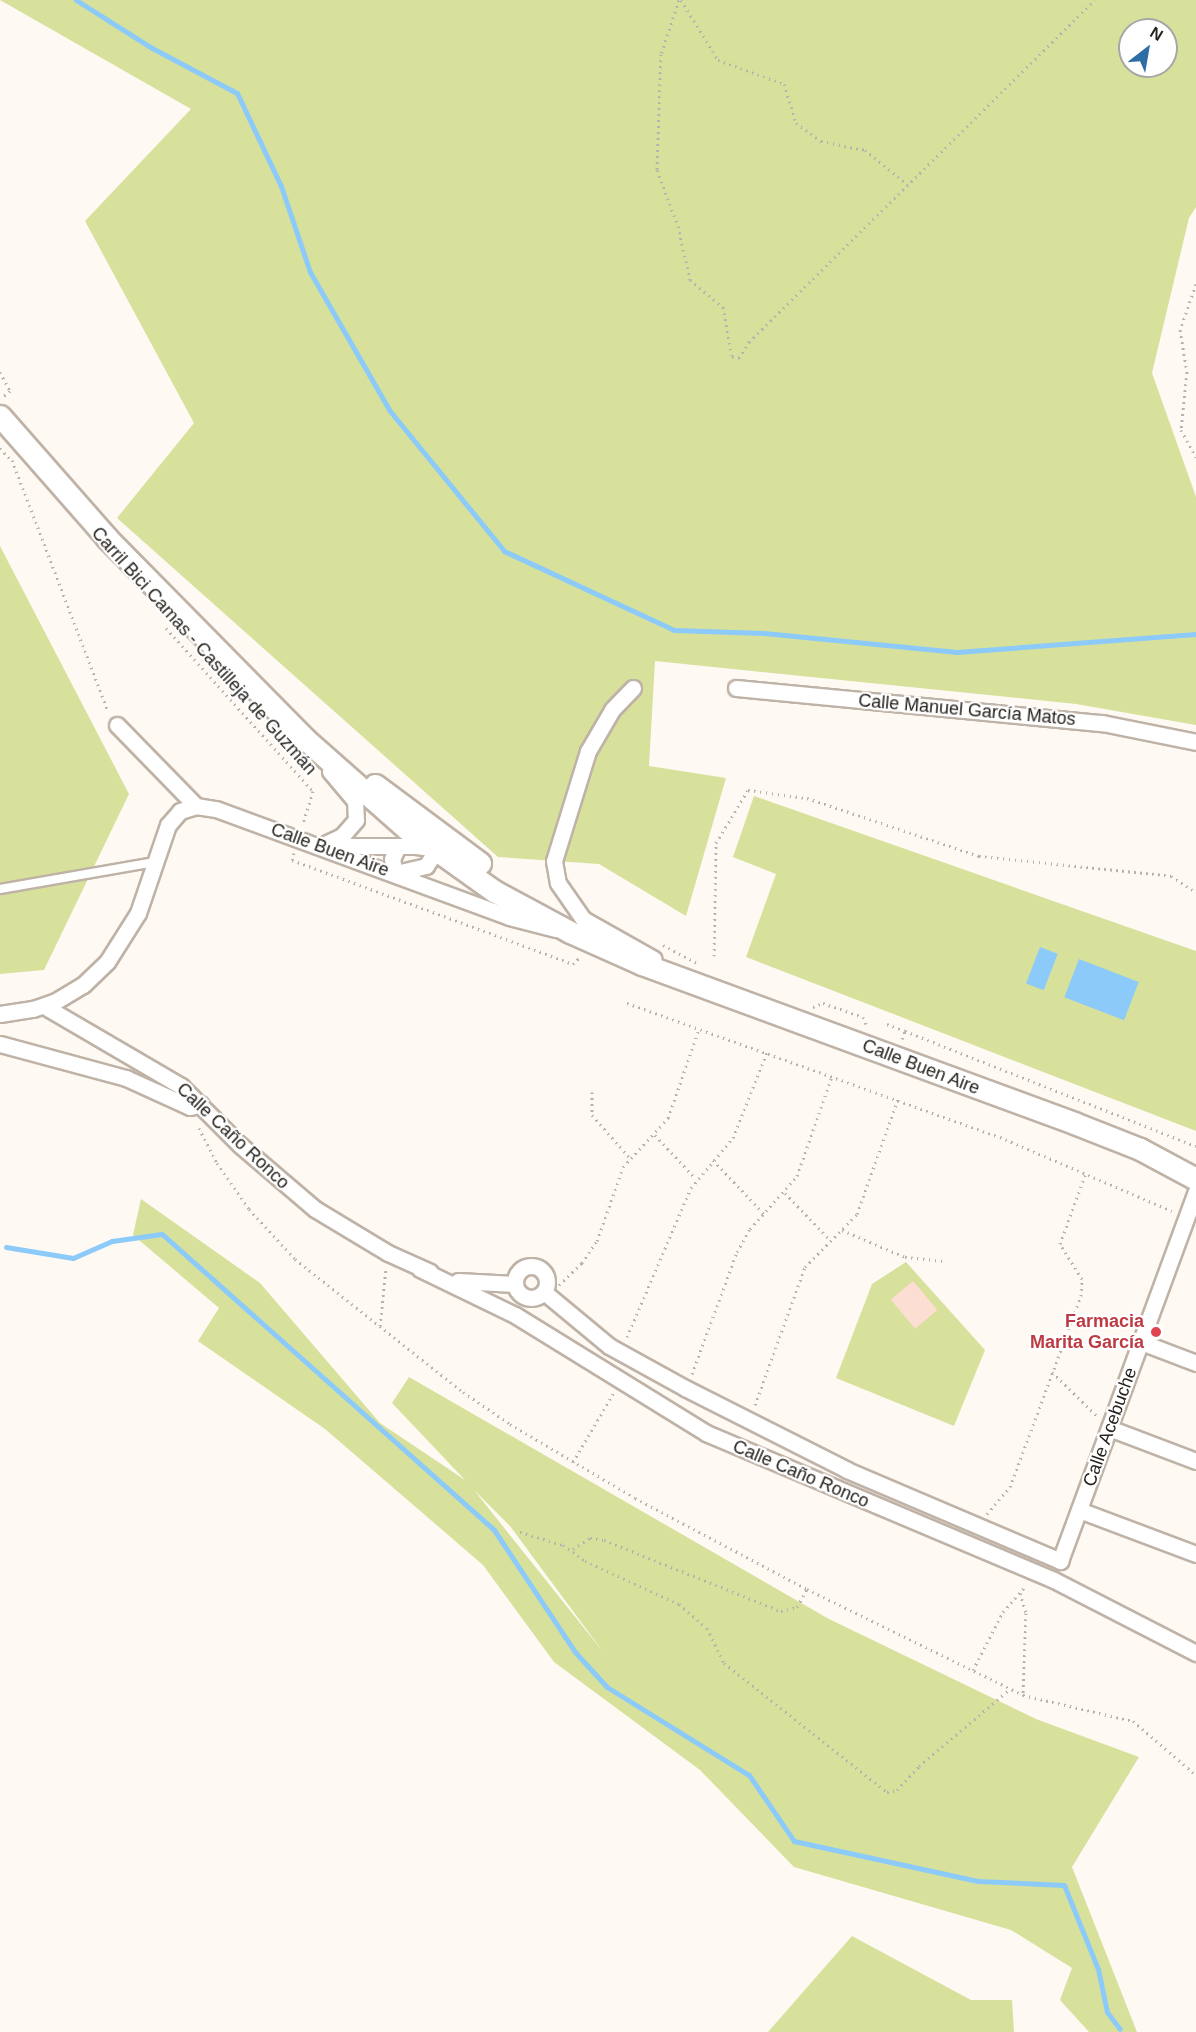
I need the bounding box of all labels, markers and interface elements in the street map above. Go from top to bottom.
north arrow [1118,18,1178,78]
text: N [1147,24,1166,44]
street label: Carril Bici Camas - Castilleja de Guzmán [87,523,321,779]
street label: Calle Manuel García Matos [857,690,1077,730]
street label: Calle Buen Aire [268,818,392,882]
street label: Calle Buen Aire [859,1035,983,1099]
street label: Calle Caño Ronco [172,1078,294,1194]
place label: Farmacia Marita García [1030,1311,1144,1354]
marker: Farmacia Marita García [1149,1325,1163,1339]
street label: Calle Acebuche [1078,1364,1142,1490]
street label: Calle Caño Ronco [730,1436,872,1512]

